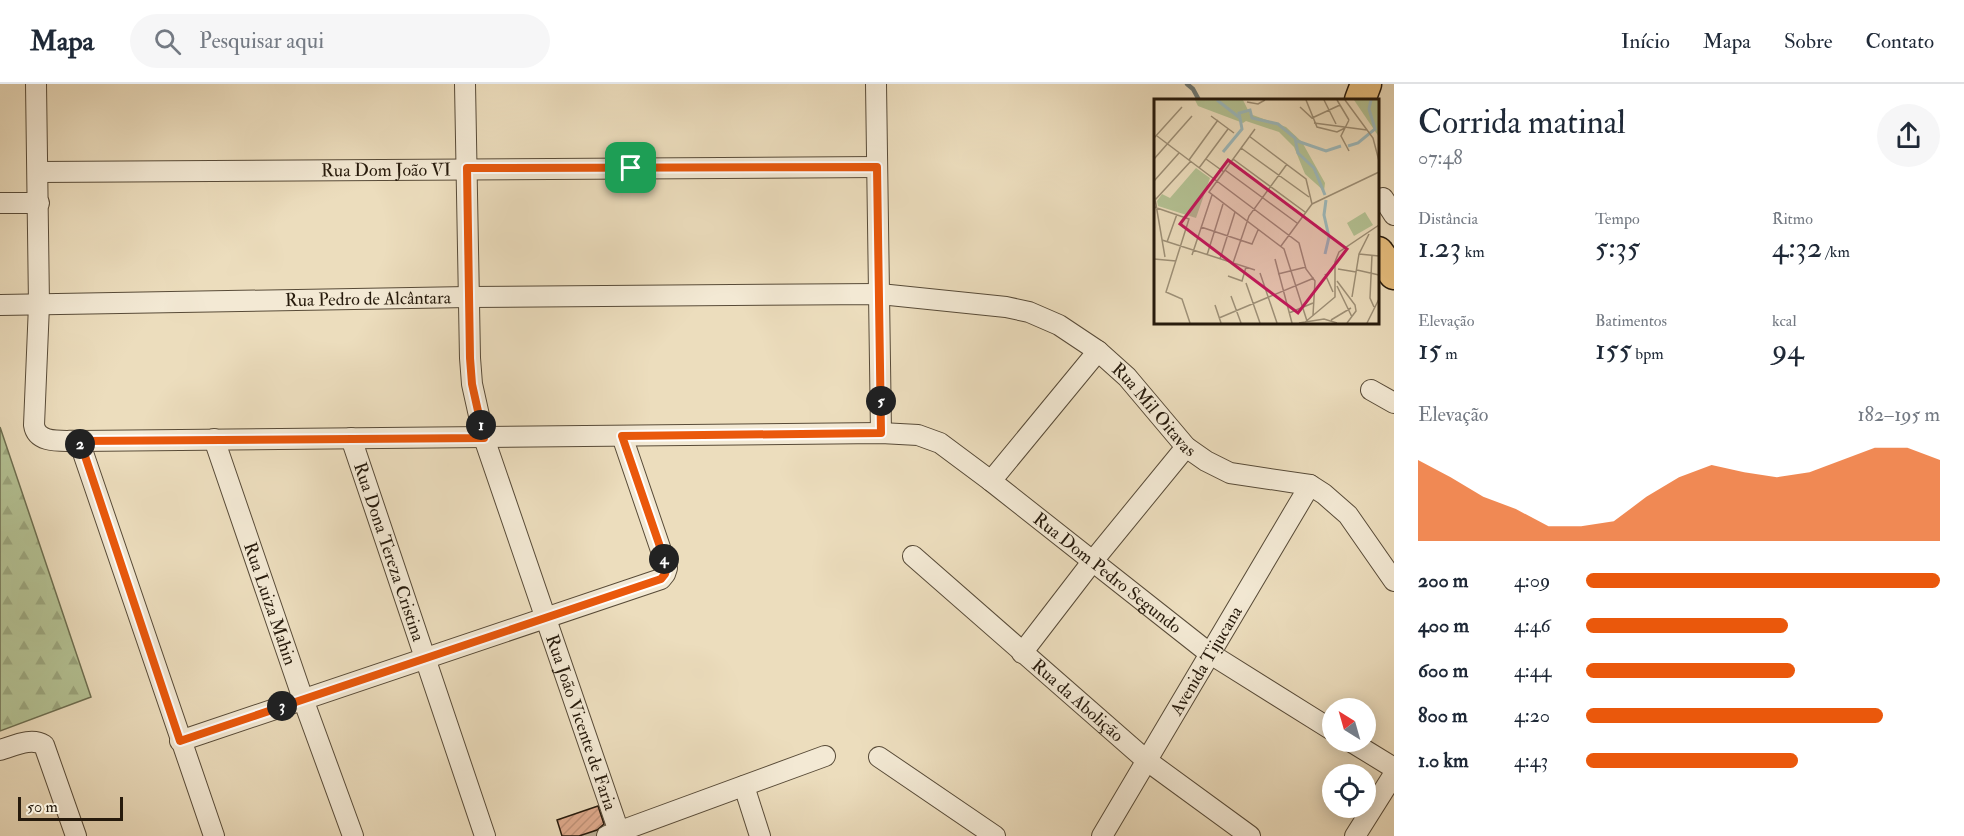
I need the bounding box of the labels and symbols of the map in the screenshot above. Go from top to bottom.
inset map [1154,99,1379,324]
pin [605,142,656,193]
street label: Rua Dom João VI [321,158,451,182]
street label: Rua Pedro de Alcântara [285,286,452,312]
street label: Rua Mil Oitavas [1107,357,1200,462]
pin: 5 [866,386,896,416]
pin: 1 [466,410,496,440]
pin: 2 [65,429,95,459]
street label: Rua Dona Tereza Cristina [348,459,430,645]
street label: Rua Dom Pedro Segundo [1029,507,1187,639]
street label: Rua Luiza Mahin [239,539,302,668]
pin: 4 [649,544,679,574]
street label: Avenida Tijucana [1164,601,1248,720]
street label: Rua João Vicente de Faria [541,631,622,814]
street label: Rua da Abolição [1027,654,1129,747]
pin: 3 [267,691,297,721]
north arrow [1322,698,1376,752]
scale bar [18,794,123,822]

